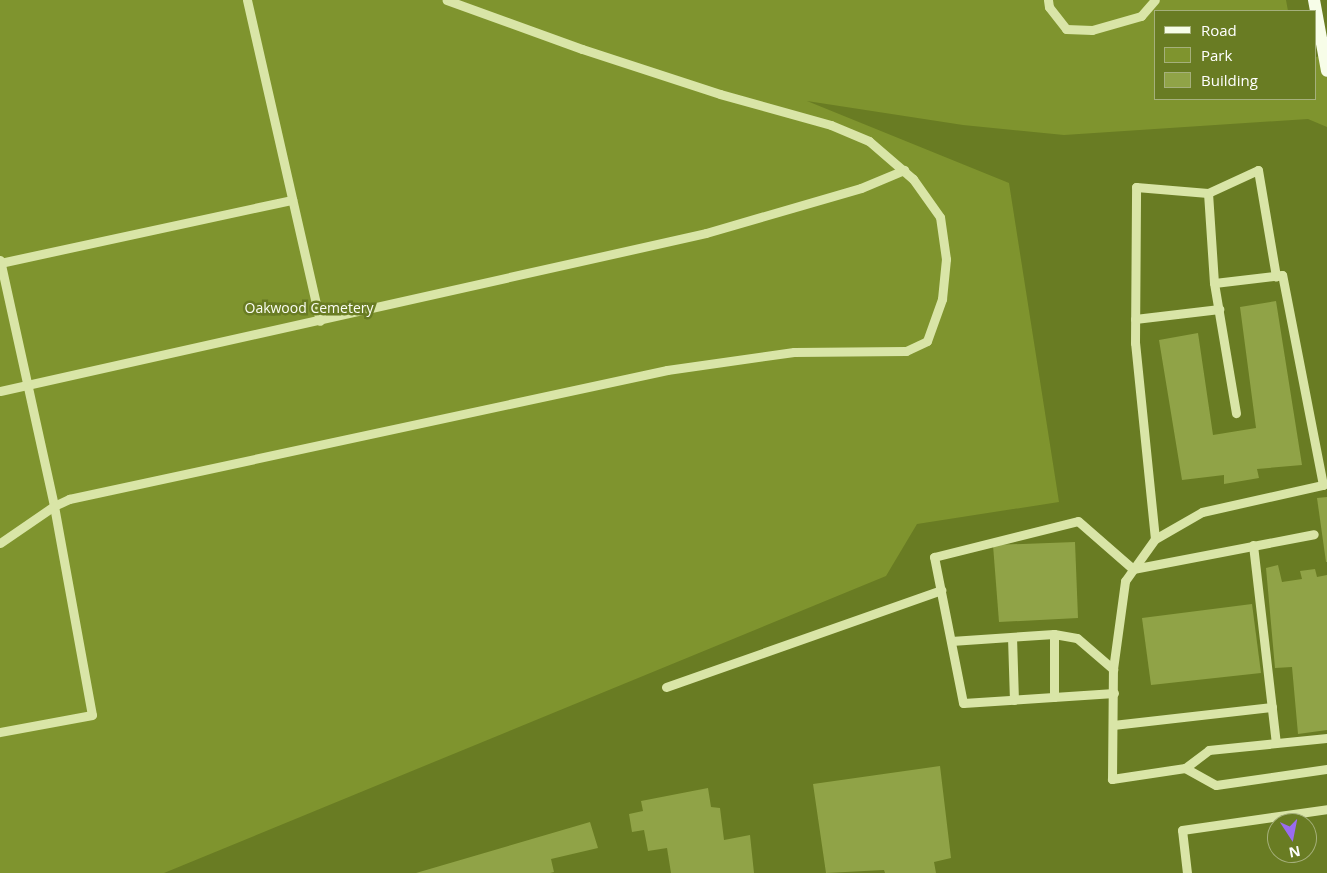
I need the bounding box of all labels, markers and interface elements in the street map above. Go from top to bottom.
legend [1154,10,1317,100]
text: Road [1201,20,1237,40]
text: Park [1201,45,1232,65]
text: Building [1201,70,1258,90]
park label: Oakwood Cemetery [244,300,374,316]
north arrow [1267,813,1317,863]
text: N [1287,842,1302,863]

